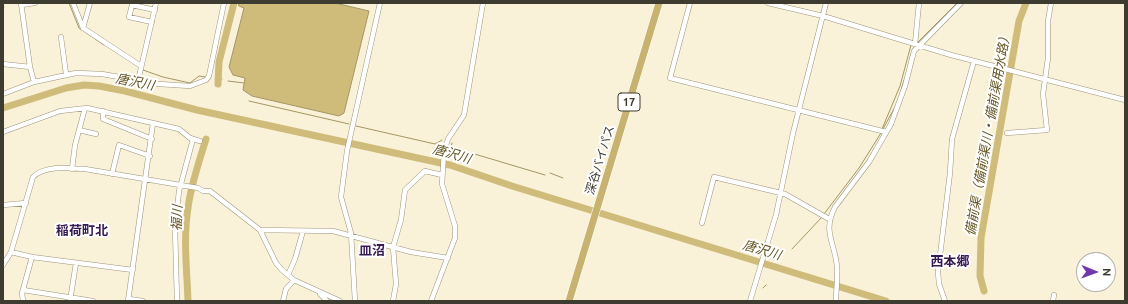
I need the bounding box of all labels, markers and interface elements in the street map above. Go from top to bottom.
water label: 備前渠（備前渠川・備前渠用水路） [962,29,1014,237]
water label: 唐沢川 [114,71,156,93]
road number: 17 [618,93,640,111]
street label: 深谷バイパス [583,123,617,197]
water label: 唐沢川 [431,141,473,167]
water label: 福川 [169,205,185,231]
district label: 稲荷町北 [56,223,108,239]
water label: 唐沢川 [741,237,783,263]
district label: 皿沼 [359,243,385,259]
north arrow [1076,252,1116,292]
district label: 西本郷 [931,254,969,270]
text: N [1101,268,1113,276]

